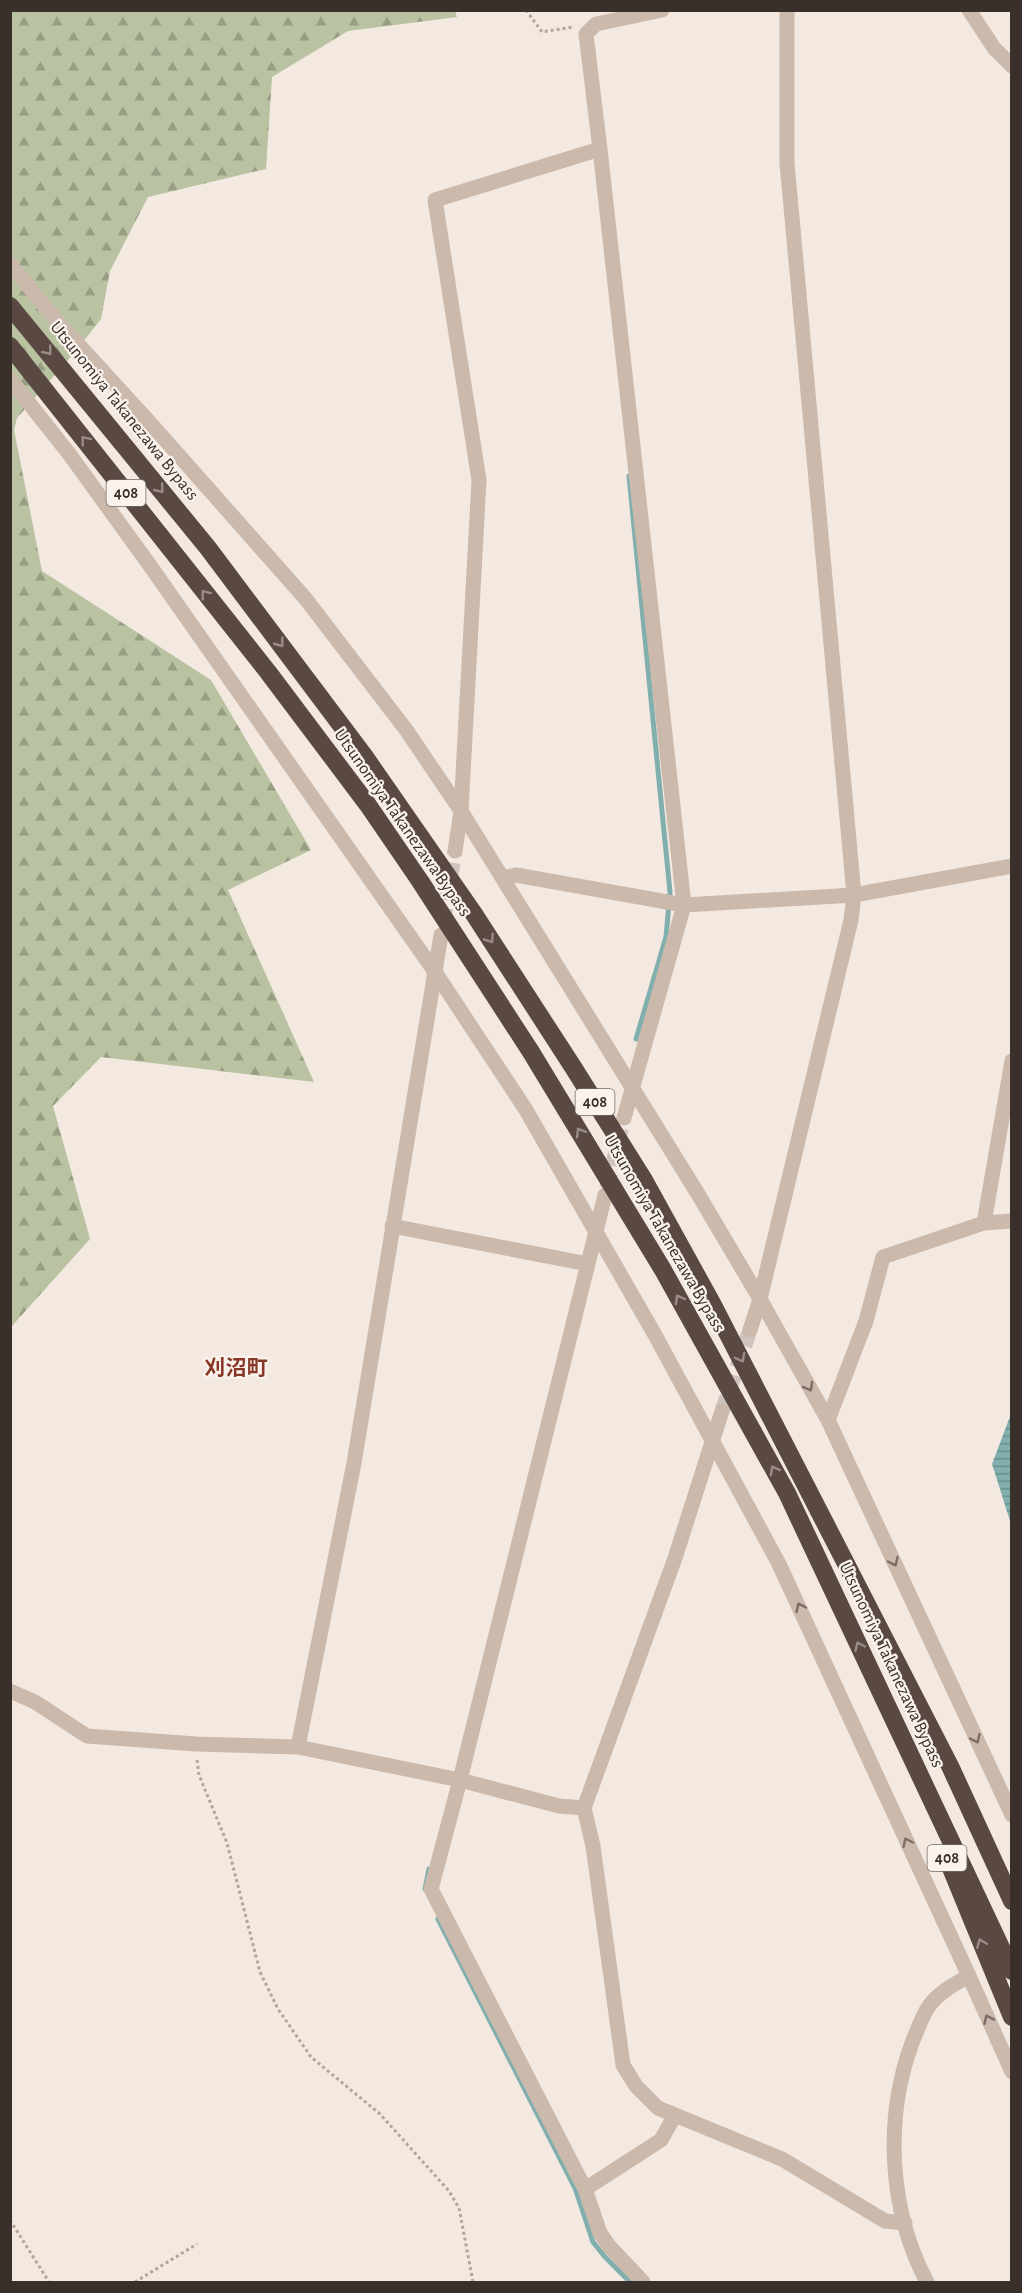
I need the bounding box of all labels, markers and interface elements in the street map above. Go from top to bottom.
street label: Utsunomiya Takanezawa Bypass [46,318,202,504]
one-way arrow [40,344,51,355]
one-way arrow [81,436,92,447]
road number: 408 [106,480,146,506]
one-way arrow [153,482,164,493]
one-way arrow [202,590,213,601]
one-way arrow [273,636,284,647]
street label: Utsunomiya Takanezawa Bypass [330,726,474,920]
one-way arrow [483,933,495,943]
road number: 408 [576,1089,614,1115]
one-way arrow [575,1128,587,1138]
street label: Utsunomiya Takanezawa Bypass [600,1132,728,1336]
one-way arrow [675,1295,686,1306]
one-way arrow [734,1352,746,1363]
district label: 刈沼町 [205,1357,268,1379]
one-way arrow [802,1381,813,1391]
one-way arrow [770,1466,781,1476]
one-way arrow [887,1556,899,1567]
street label: Utsunomiya Takanezawa Bypass [835,1560,947,1770]
one-way arrow [795,1602,807,1613]
one-way arrow [854,1641,866,1652]
one-way arrow [969,1733,981,1744]
one-way arrow [902,1837,914,1848]
road number: 408 [928,1845,966,1871]
one-way arrow [975,1939,988,1949]
one-way arrow [983,2014,995,2025]

